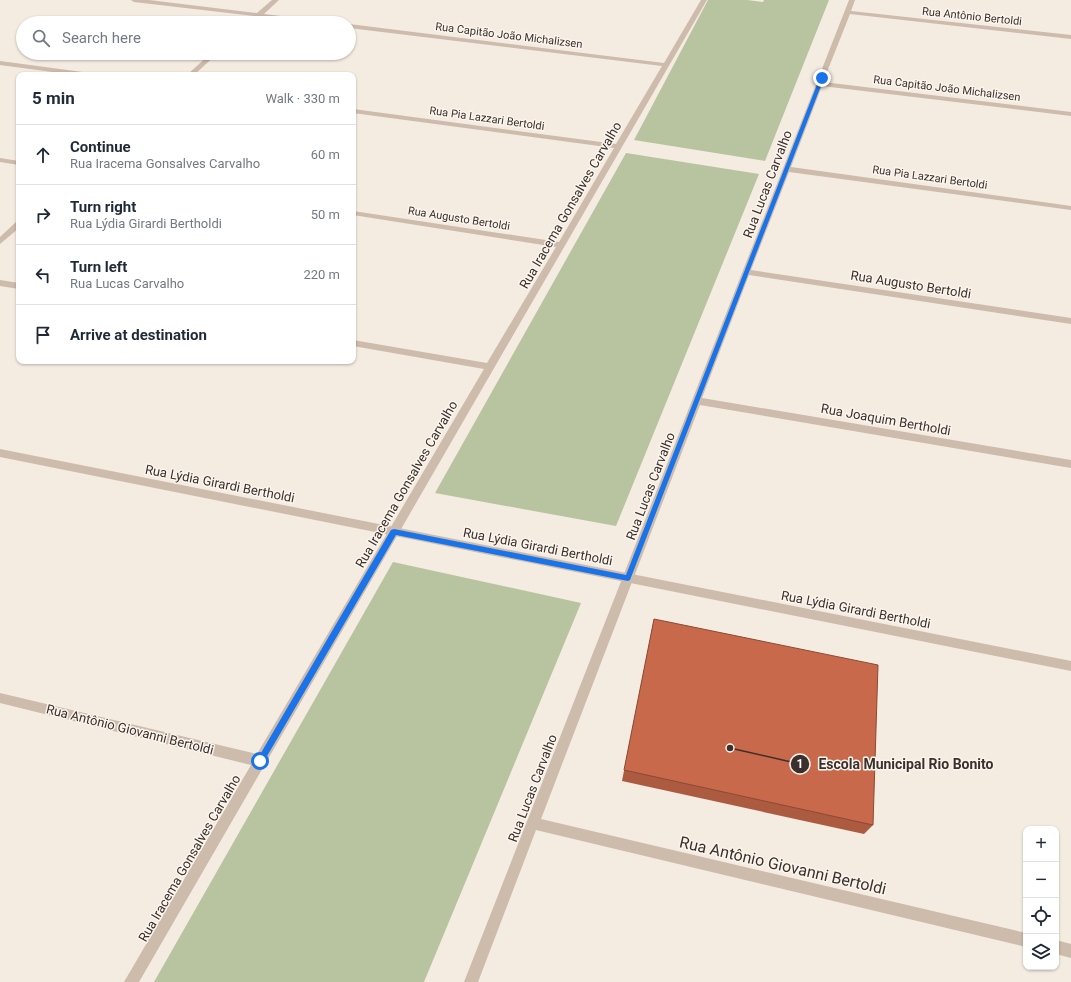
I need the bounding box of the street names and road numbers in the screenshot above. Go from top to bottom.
street label: Rua Antônio Bertoldi [921,5,1023,28]
street label: Rua Capitão João Michalizsen [435,20,583,51]
street label: Rua Capitão João Michalizsen [873,73,1021,104]
street label: Rua Pia Lazzari Bertoldi [429,104,545,133]
street label: Rua Iracema Gonsalves Carvalho [516,119,624,291]
street label: Rua Lucas Carvalho [740,128,795,240]
street label: Rua Pia Lazzari Bertoldi [872,163,988,192]
street label: Rua Augusto Bertoldi [407,204,511,233]
street label: Rua Augusto Bertoldi [850,268,972,301]
street label: Rua Iracema Gonsalves Carvalho [352,398,460,570]
street label: Rua Joaquim Bertholdi [820,401,952,438]
street label: Rua Lucas Carvalho [623,430,678,542]
street label: Rua Lýdia Girardi Bertholdi [144,462,296,505]
street label: Rua Lýdia Girardi Bertholdi [462,525,614,568]
street label: Rua Lýdia Girardi Bertholdi [780,588,932,631]
street label: Rua Antônio Giovanni Bertoldi [45,701,215,758]
street label: Rua Lucas Carvalho [505,732,560,844]
street label: Rua Iracema Gonsalves Carvalho [135,772,243,944]
street label: Rua Antônio Giovanni Bertoldi [678,832,888,899]

